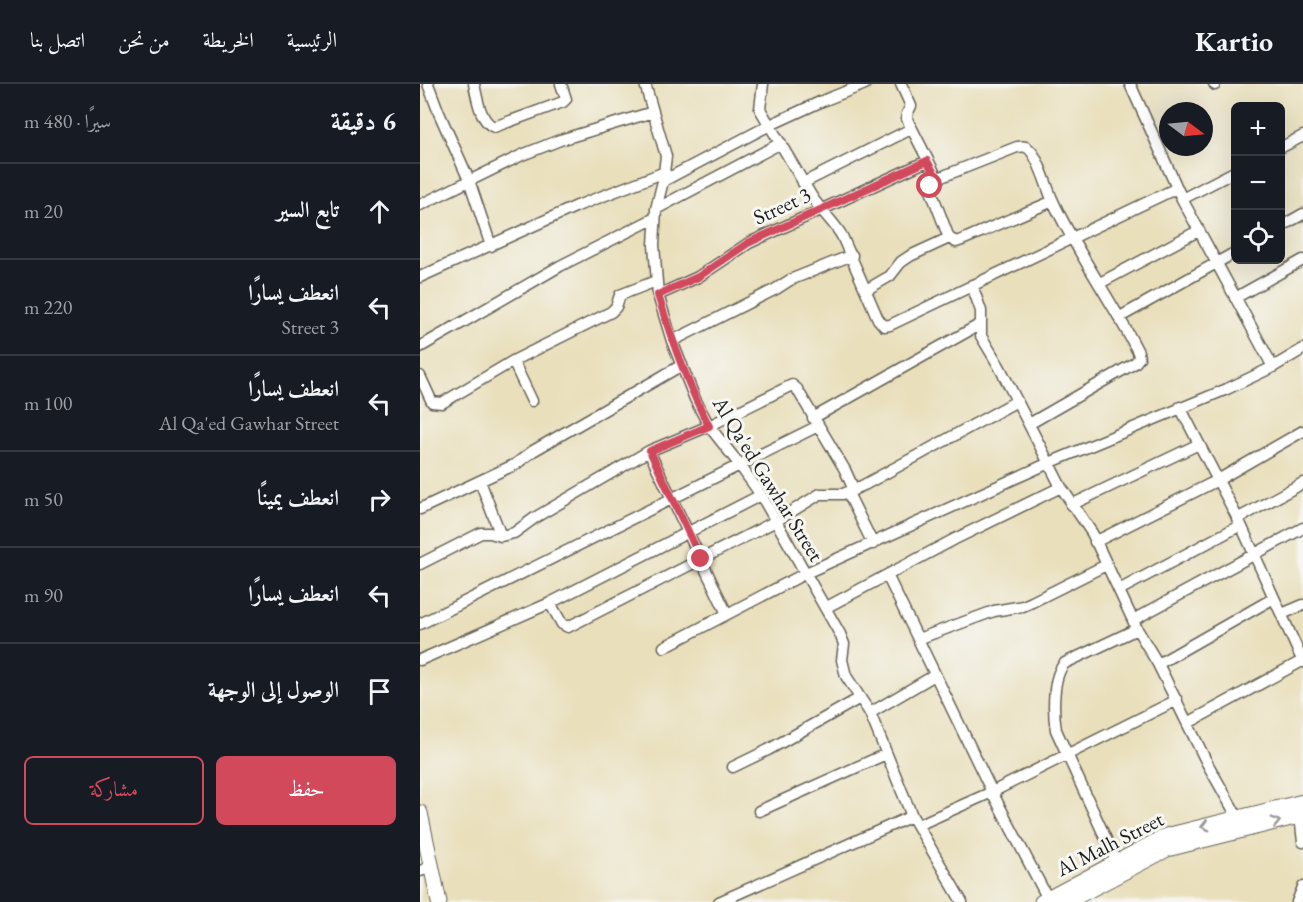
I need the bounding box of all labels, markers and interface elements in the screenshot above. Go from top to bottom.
text: Kartio [1195,23,1273,59]
text: اتصل بنا [30,26,85,53]
text: من نحن [118,26,170,53]
text: الخريطة [203,26,254,53]
text: الرئيسية [287,26,337,53]
north arrow [1159,102,1213,156]
map controls [1231,102,1285,264]
button: + [1231,102,1285,156]
text: 6 دقيقة [331,104,396,138]
text: سيرًا · 480 m [24,108,111,134]
button: − [1231,156,1285,210]
route start [916,172,942,198]
street label: Street 3 [749,181,815,231]
text: تابع السير [276,195,339,224]
icon: ahead [363,195,396,228]
text: 20 m [24,198,63,224]
button: locate [1231,210,1285,264]
text: انعطف يسارًا [248,278,339,307]
icon: left [363,291,396,324]
text: 220 m [24,294,72,320]
text: Street 3 [281,314,339,340]
text: انعطف يسارًا [248,374,339,403]
icon: left [363,387,396,420]
text: 100 m [24,390,72,416]
street label: Al Qa'ed Gawhar Street [705,390,830,567]
text: Al Qa'ed Gawhar Street [159,410,339,436]
text: انعطف يمينًا [257,483,339,512]
icon: right [363,483,396,516]
text: 50 m [24,486,63,512]
route end [687,545,713,571]
text: انعطف يسارًا [248,579,339,608]
icon: left [363,579,396,612]
text: 90 m [24,582,63,608]
text: الوصول إلى الوجهة [208,675,339,704]
icon: arrive [363,675,396,708]
button: مشاركة [24,756,204,825]
button: حفظ [216,756,396,825]
street label: Al Malh Street [1051,805,1168,883]
one-way arrow [1271,816,1281,829]
one-way arrow [1200,818,1210,831]

